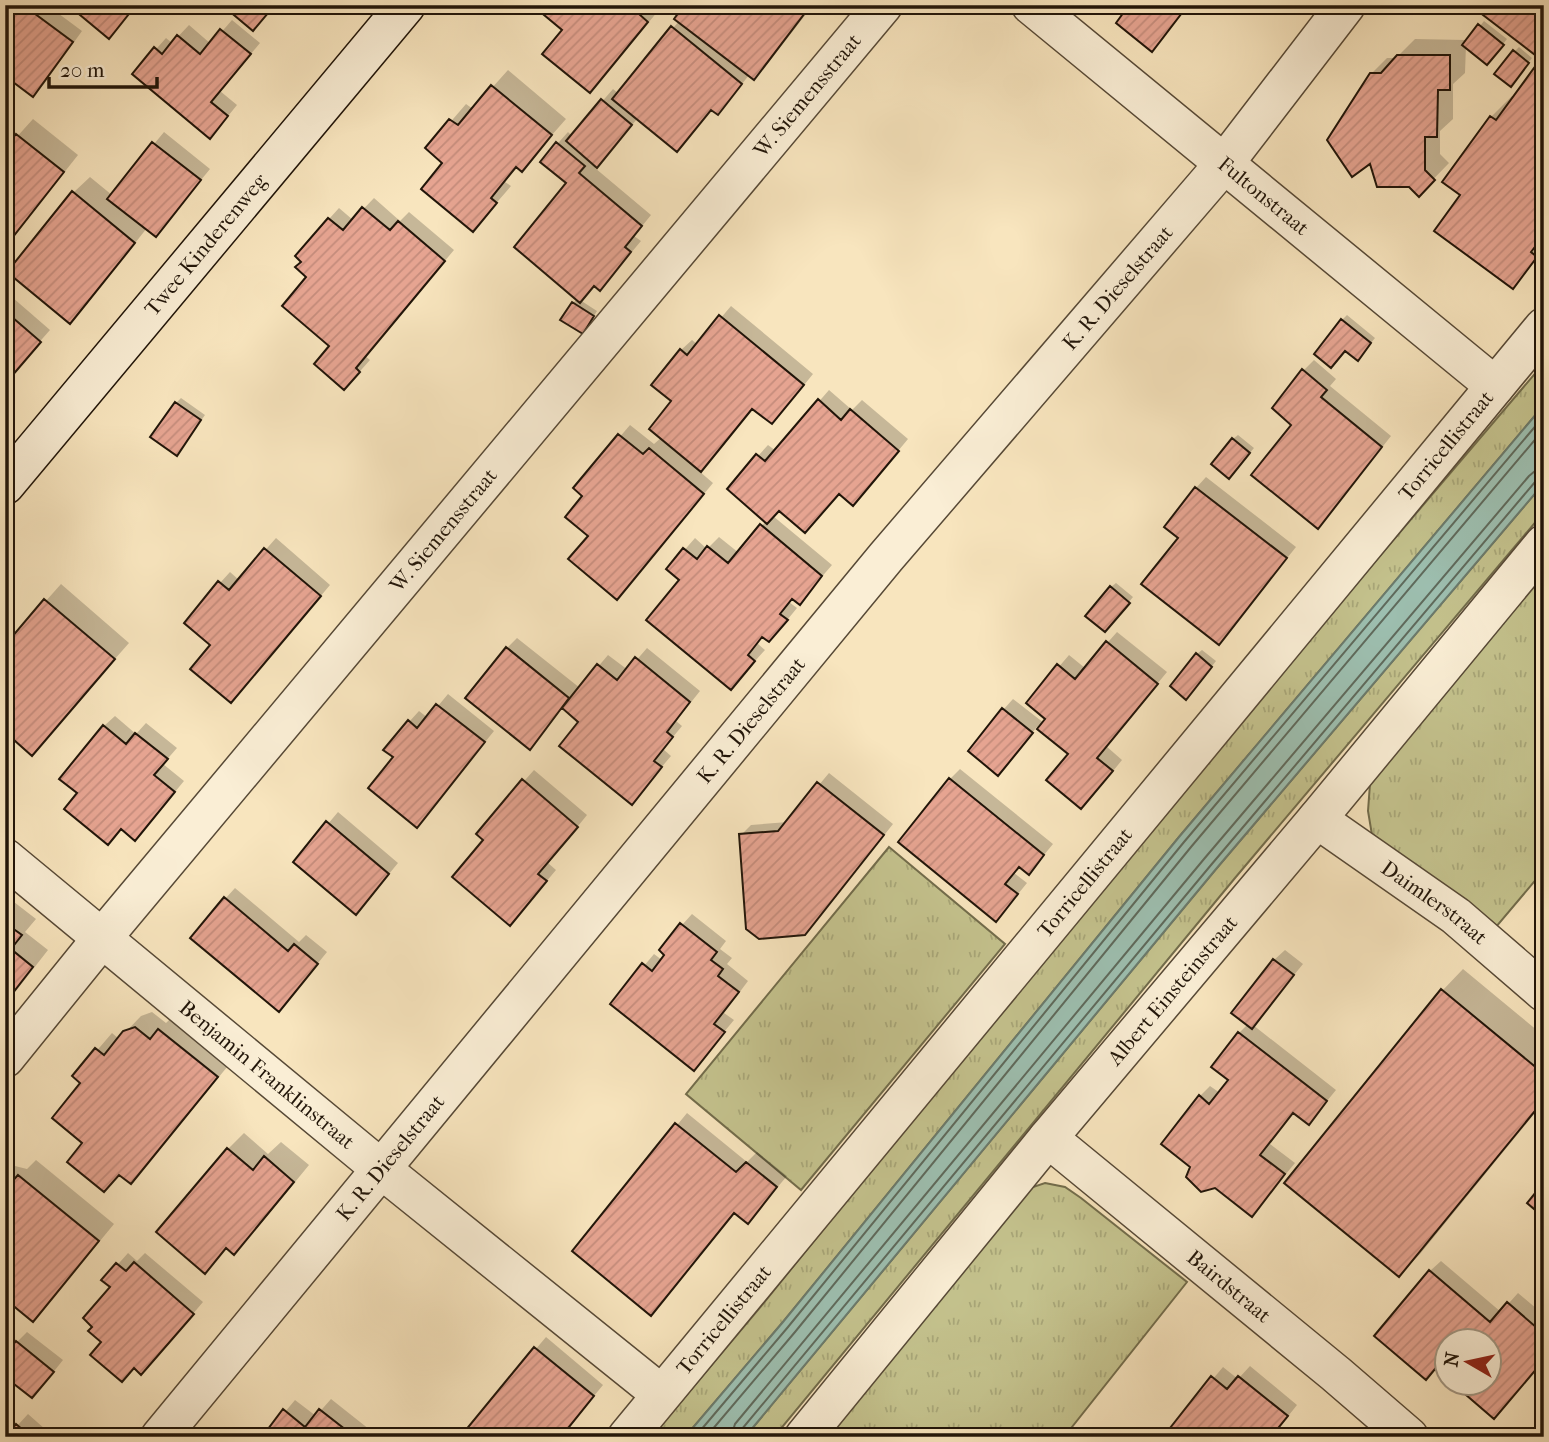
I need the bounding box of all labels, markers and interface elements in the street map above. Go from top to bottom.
street label: W. Siemensstraat [748,28,866,163]
scale bar [49,46,158,90]
text: 20 m [60,58,105,82]
street label: Fultonstraat [1213,152,1314,241]
street label: Twee Kinderenweg [140,168,272,321]
street label: K. R. Dieselstraat [1058,220,1178,355]
street label: Torricellistraat [1394,385,1499,505]
street label: W. Siemensstraat [384,463,502,598]
street label: K. R. Dieselstraat [692,652,810,788]
street label: Torricellistraat [1033,823,1138,942]
street label: Daimlerstraat [1377,856,1492,950]
street label: Albert Einsteinstraat [1102,910,1243,1071]
street label: Benjamin Franklinstraat [175,995,360,1154]
street label: K. R. Dieselstraat [331,1089,450,1226]
street label: Bairdstraat [1182,1245,1276,1328]
street label: Torricellistraat [671,1260,776,1380]
north arrow [1434,1326,1504,1396]
text: N [1440,1350,1464,1368]

